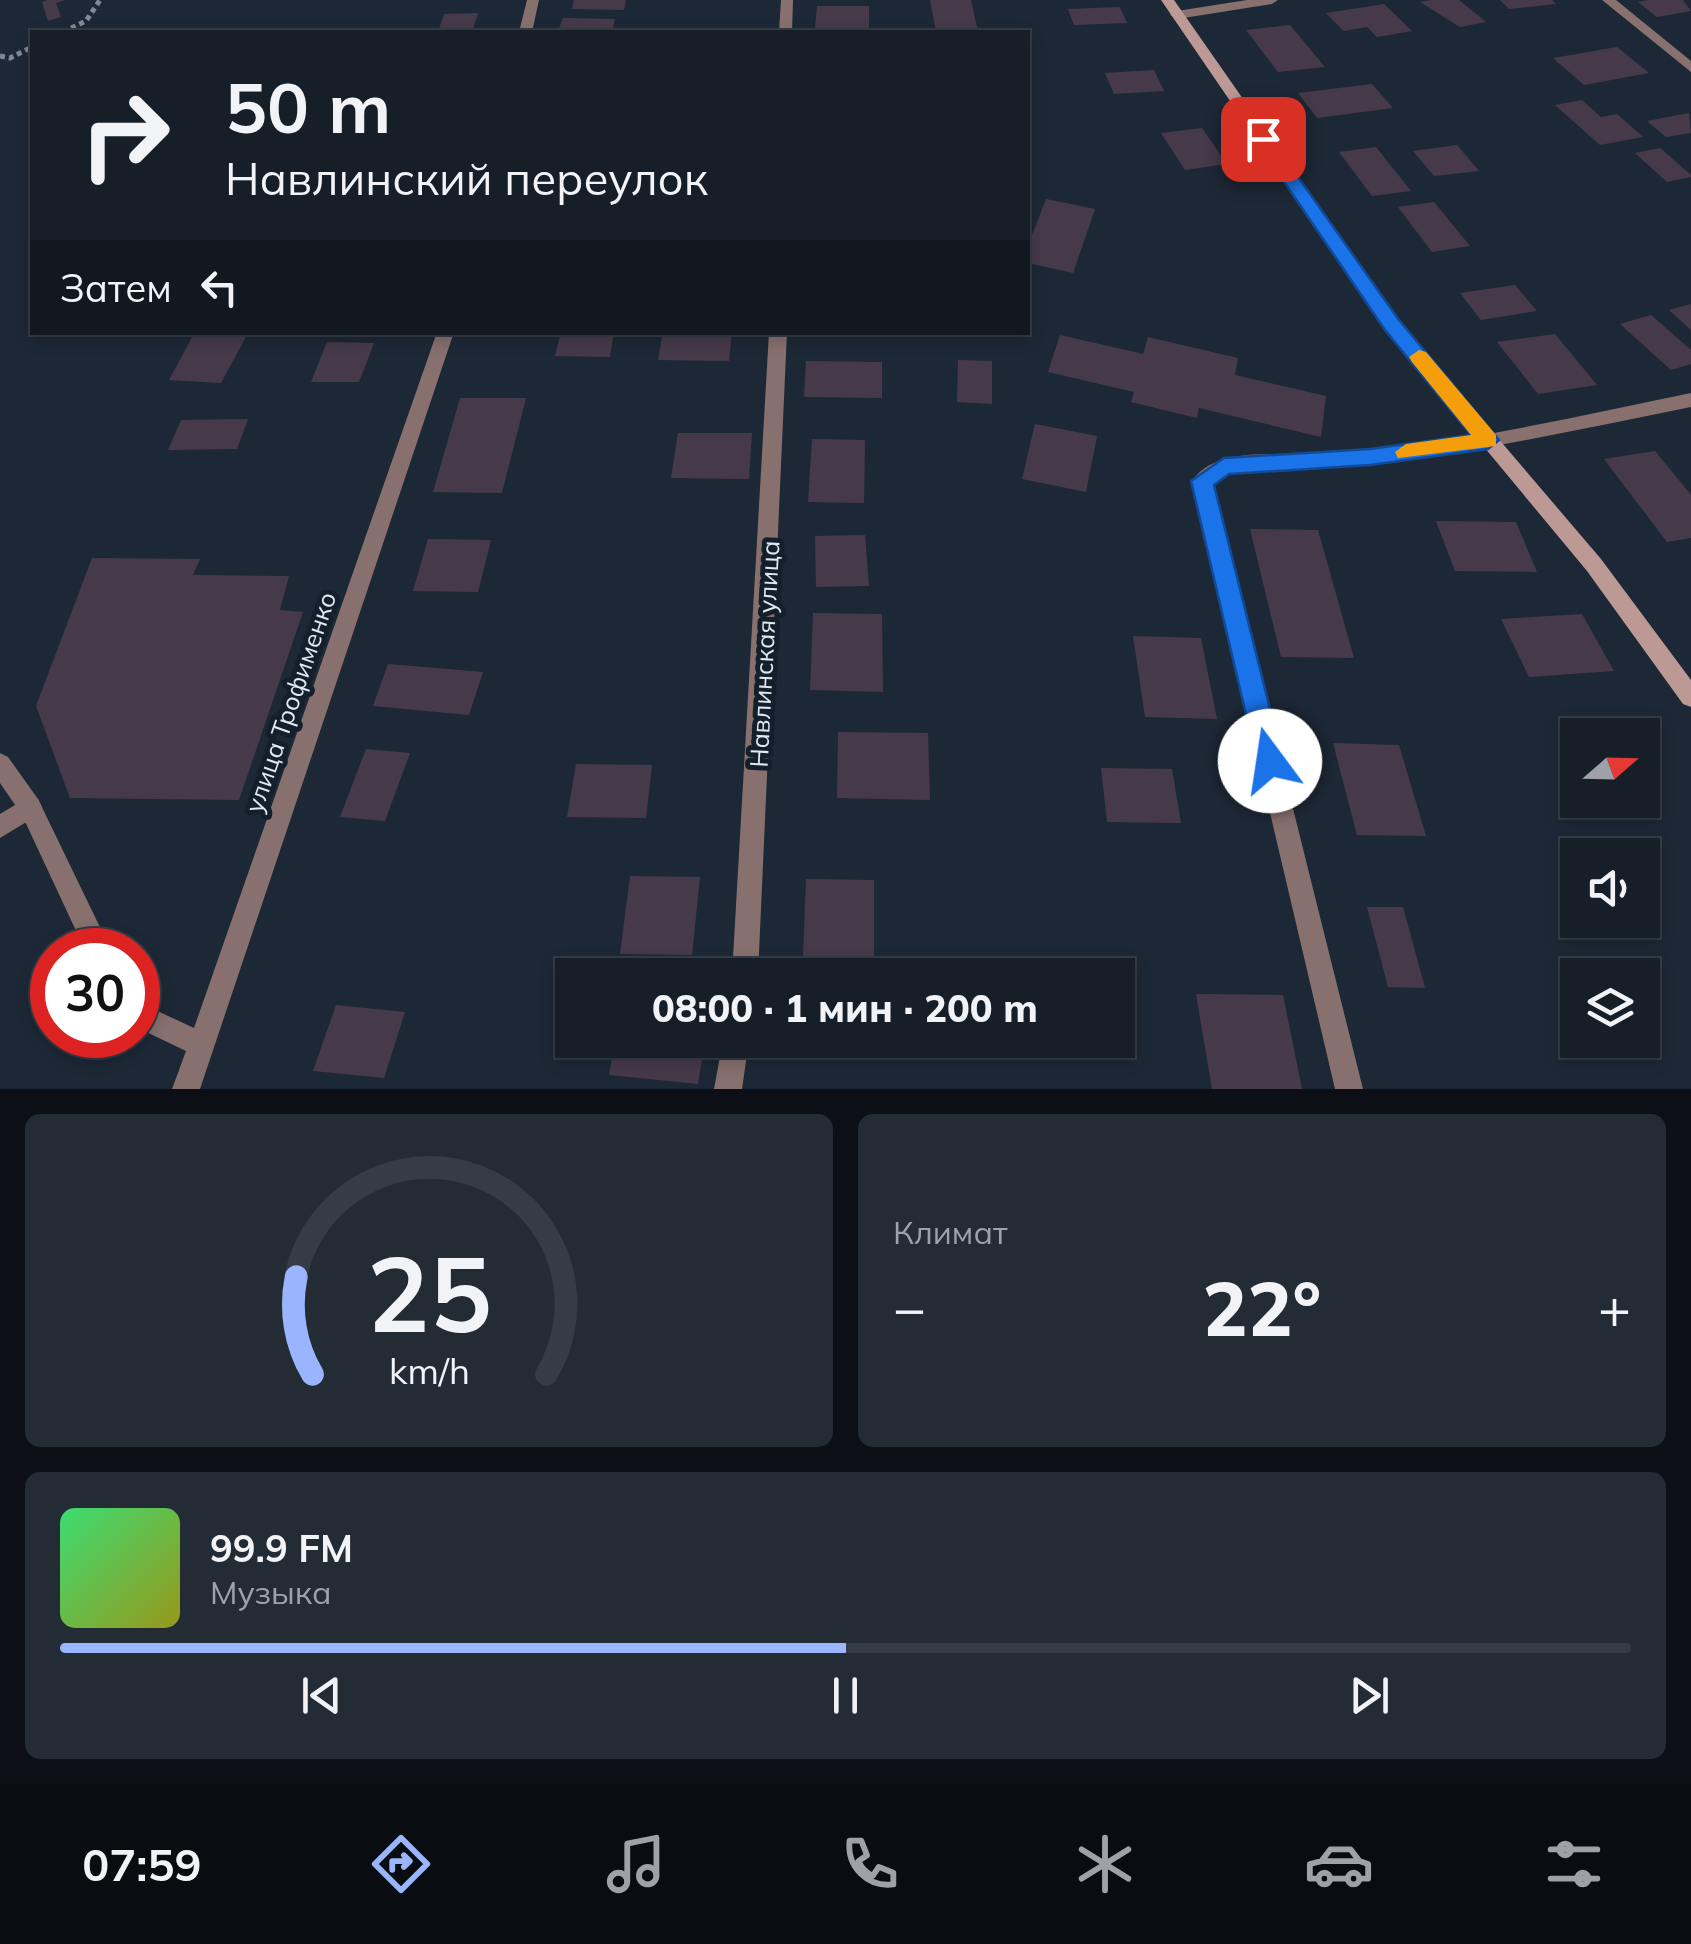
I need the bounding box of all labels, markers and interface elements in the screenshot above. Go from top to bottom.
text: 50 m [225,63,391,151]
icon: right [60,70,190,200]
pin [1221,97,1306,182]
icon: arrive [1236,112,1291,167]
text: Навлинский переулок [225,150,708,206]
icon: left [192,260,247,315]
text: Затем [60,264,172,312]
street label: Навлинская улица [743,540,785,768]
street label: улица Трофименко [238,588,342,816]
position arrow [1218,709,1322,813]
north arrow [1560,718,1660,818]
map controls [1560,718,1660,1058]
button: sound [1560,838,1660,938]
speed limit sign: 30 [30,928,160,1058]
button: layers [1560,958,1660,1058]
text: 08:00 · 1 мин · 200 m [652,984,1038,1032]
text: Климат [893,1212,1007,1252]
text: 25 [367,1227,491,1358]
text: 22° [1203,1261,1321,1355]
text: − [893,1273,926,1342]
text: + [1598,1273,1631,1342]
text: km/h [389,1348,469,1393]
text: 99.9 FM [210,1524,353,1572]
text: Музыка [210,1572,332,1612]
icon: previous [294,1668,349,1723]
icon: pause [818,1668,873,1723]
icon: next [1342,1668,1397,1723]
icon: directions [366,1829,436,1899]
icon: music [601,1829,671,1899]
icon: phone [835,1829,905,1899]
icon: climate [1070,1829,1140,1899]
icon: car [1304,1829,1374,1899]
icon: filters [1539,1829,1609,1899]
text: 07:59 [82,1836,201,1892]

